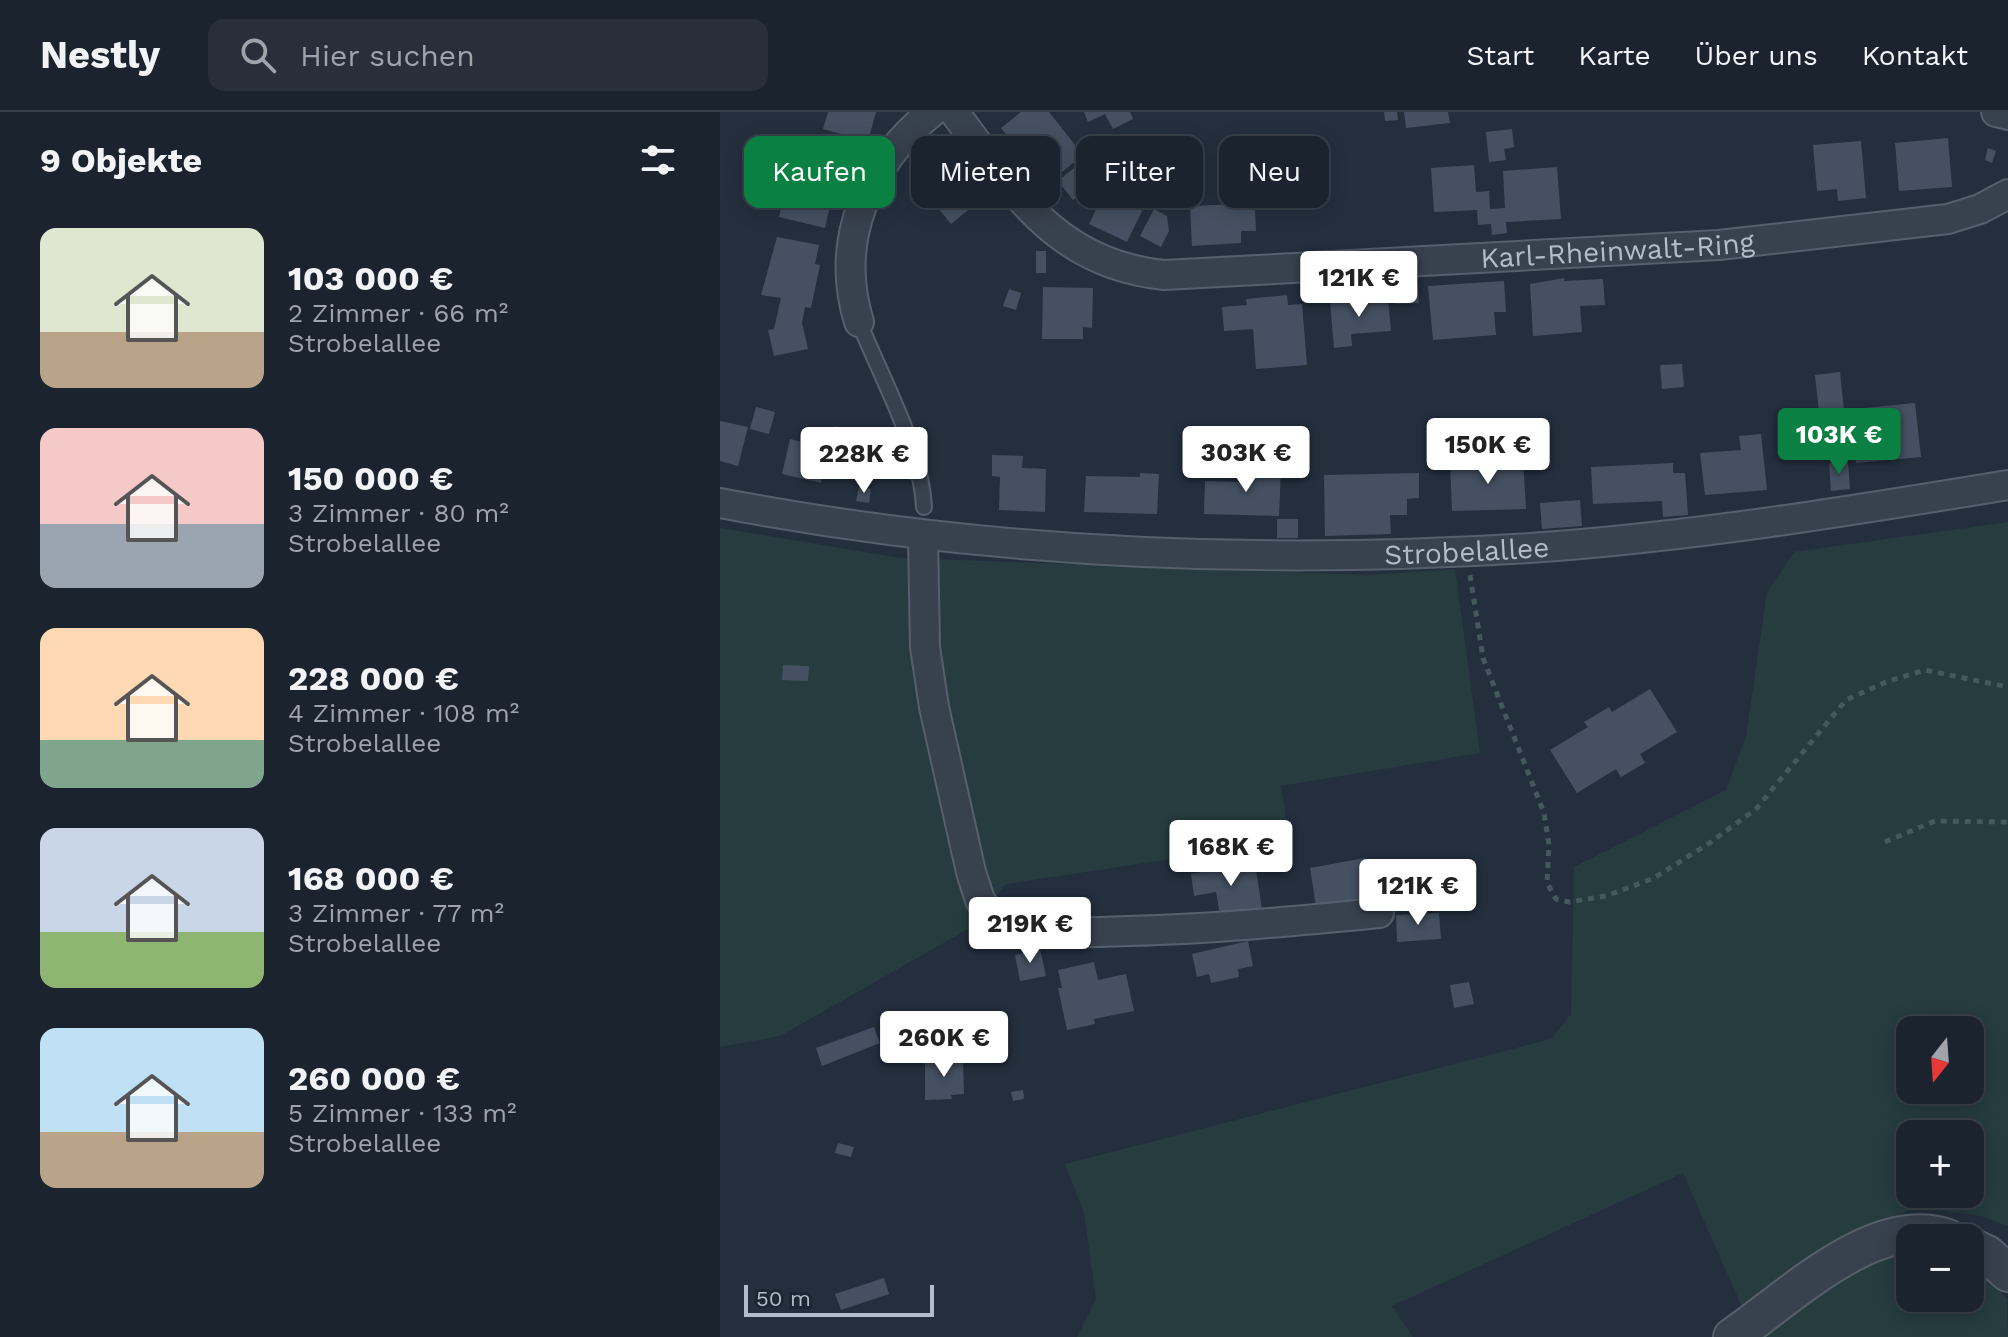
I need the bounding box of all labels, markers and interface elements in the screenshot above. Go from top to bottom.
search box [208,19,768,91]
text: Nestly [40,33,160,77]
icon: search [236,33,280,77]
text: Hier suchen [300,38,475,73]
text: Start [1466,39,1534,72]
text: Karte [1578,39,1651,72]
text: Über uns [1695,39,1818,72]
text: Kontakt [1862,39,1968,72]
chip: Kaufen [744,136,895,208]
chip: Mieten [911,136,1060,208]
chip: Filter [1076,136,1203,208]
chip: Neu [1219,136,1329,208]
icon: filters [636,138,680,182]
text: 9 Objekte [40,140,202,180]
street label: Karl-Rheinwalt-Ring [1480,225,1756,274]
pin: 121K € [1294,251,1424,319]
text: 103 000 € [288,258,453,298]
icon: home [104,260,200,356]
text: 121K € [1318,262,1400,292]
text: 2 Zimmer · 66 m² [288,298,508,328]
text: Strobelallee [288,328,441,358]
pin: 103K € [1774,408,1904,476]
pin: 150K € [1423,418,1553,486]
text: 103K € [1796,419,1882,449]
pin: 303K € [1181,426,1311,494]
pin: 228K € [799,427,929,495]
text: 150K € [1445,429,1531,459]
text: 303K € [1201,437,1291,467]
text: 228K € [819,438,909,468]
text: 150 000 € [288,458,453,498]
icon: home [104,460,200,556]
text: 3 Zimmer · 80 m² [288,498,509,528]
text: Strobelallee [288,528,441,558]
street label: Strobelallee [1384,530,1550,571]
text: 228 000 € [288,658,459,698]
icon: home [104,660,200,756]
text: 4 Zimmer · 108 m² [288,698,519,728]
text: Strobelallee [288,728,441,758]
pin: 168K € [1166,820,1296,888]
text: 168K € [1187,831,1275,861]
text: 168 000 € [288,858,454,898]
pin: 121K € [1353,859,1483,927]
icon: home [104,860,200,956]
text: 121K € [1377,870,1459,900]
pin: 219K € [965,897,1095,965]
text: 3 Zimmer · 77 m² [288,898,504,928]
text: 219K € [987,908,1073,938]
text: Strobelallee [288,928,441,958]
pin: 260K € [879,1011,1009,1079]
north arrow [1896,1016,1984,1104]
map controls [1896,1016,1984,1312]
text: 260K € [898,1022,990,1052]
text: 260 000 € [288,1058,460,1098]
icon: home [104,1060,200,1156]
text: 5 Zimmer · 133 m² [288,1098,517,1128]
button: + [1896,1120,1984,1208]
text: Strobelallee [288,1128,441,1158]
button: − [1896,1224,1984,1312]
scale bar [744,1281,934,1317]
text: 50 m [756,1286,811,1311]

